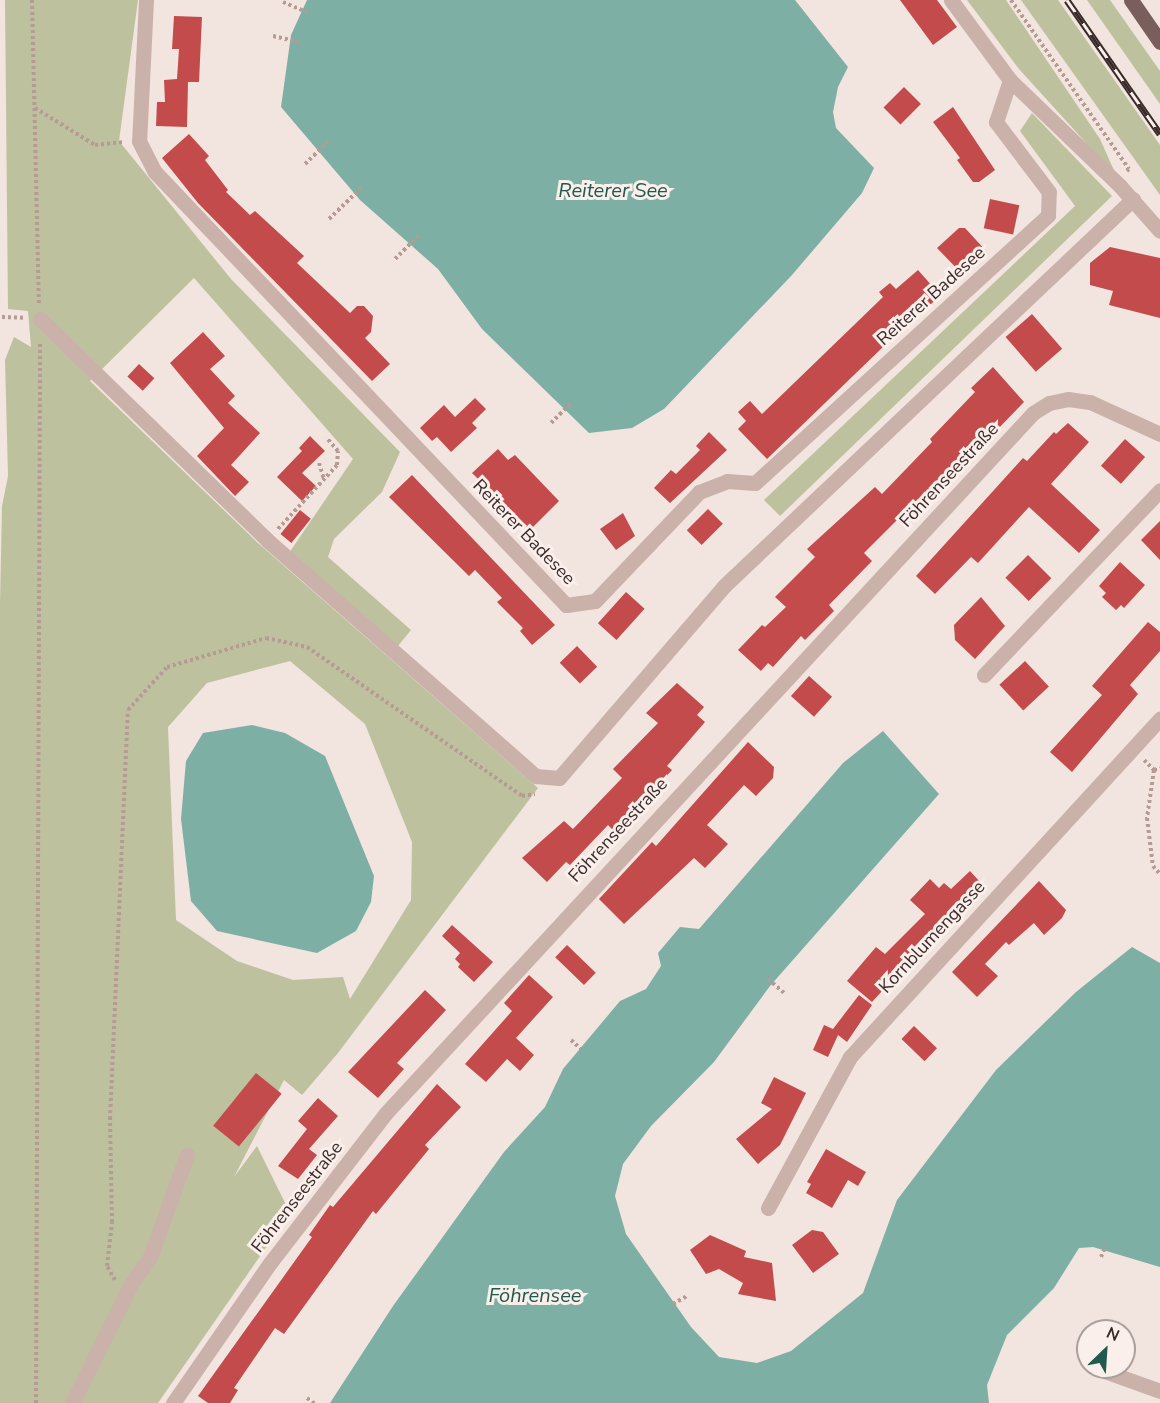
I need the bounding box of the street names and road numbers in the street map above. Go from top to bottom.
street label: Reiterer Badesee [873,242,989,350]
street label: Föhrenseestraße [895,418,1003,532]
street label: Reiterer Badesee [468,475,580,589]
street label: Föhrenseestraße [564,773,672,887]
street label: Kornblumengasse [874,876,990,998]
street label: Föhrenseestraße [247,1137,347,1257]

